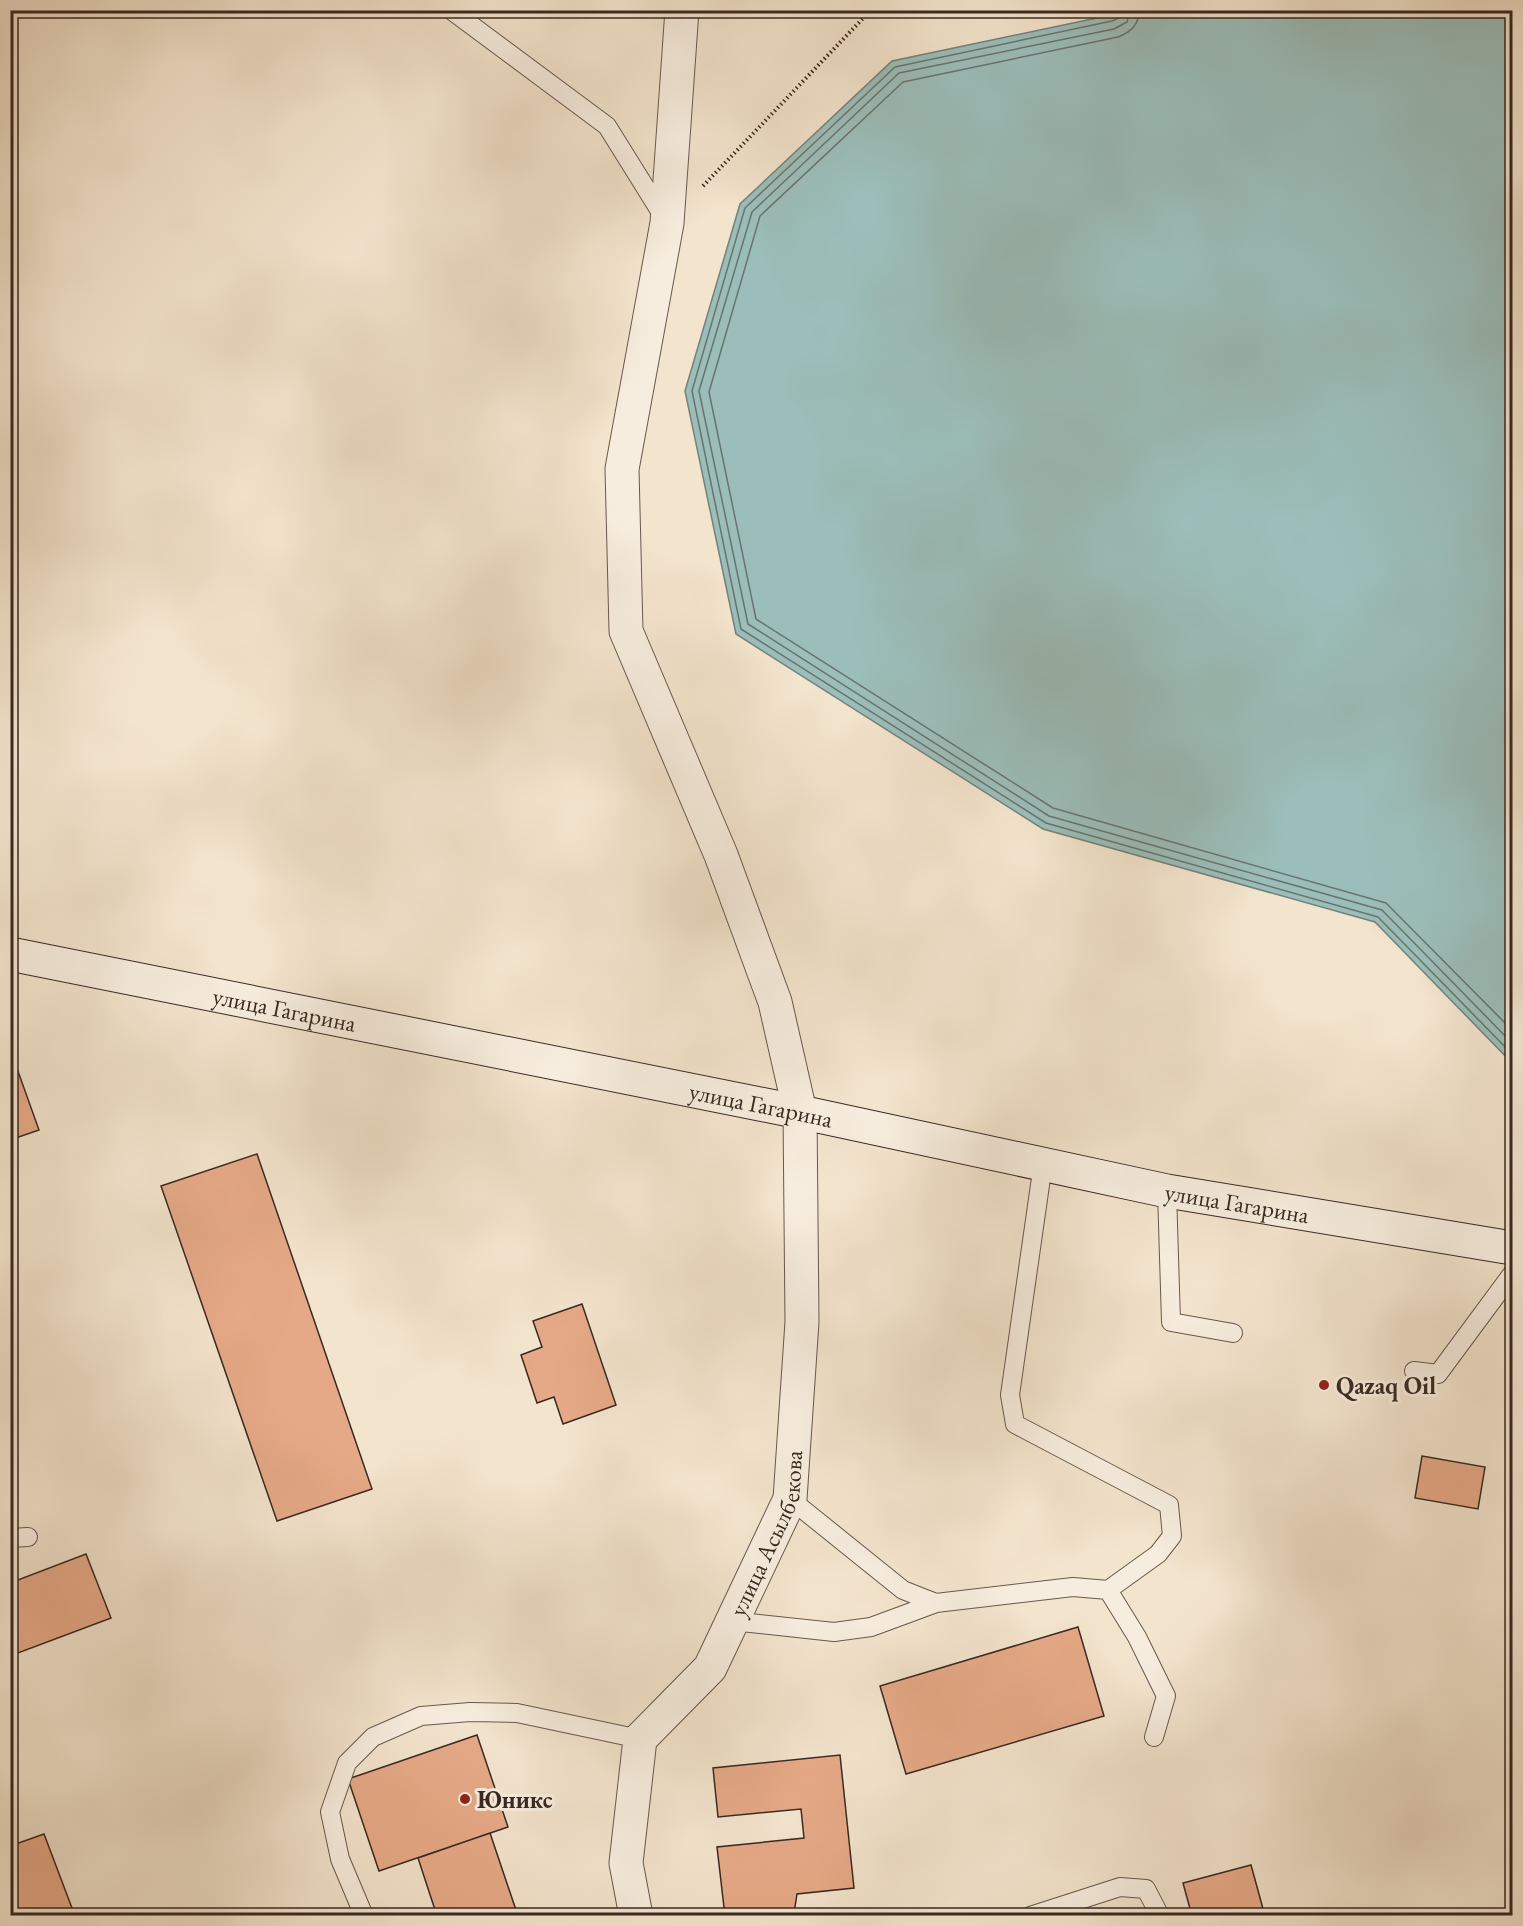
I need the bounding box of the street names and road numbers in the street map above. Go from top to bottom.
street label: улица Гагарина [210,979,359,1038]
street label: улица Гагарина [687,1075,836,1134]
street label: улица Гагарина [1163,1175,1312,1230]
street label: улица Асылбекова [721,1449,809,1621]

